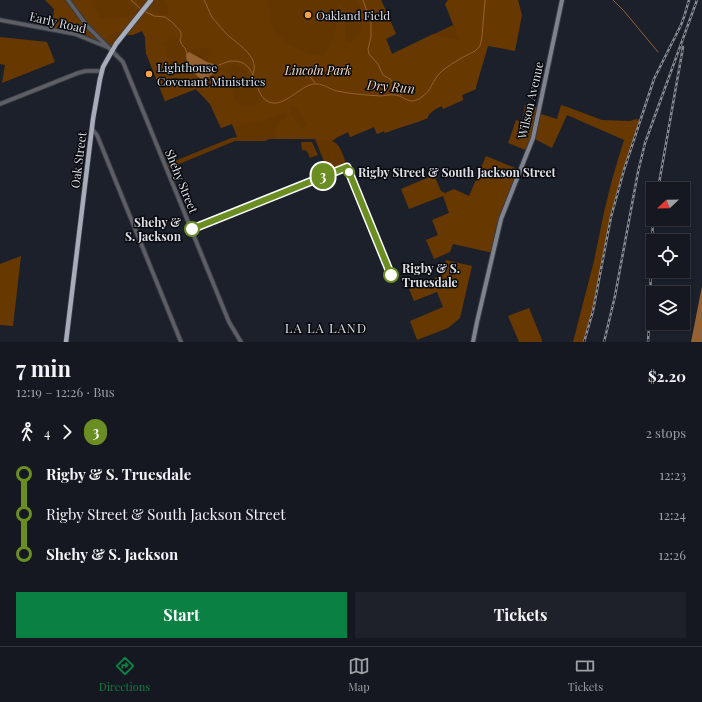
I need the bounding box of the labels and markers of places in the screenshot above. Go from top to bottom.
place label: Oakland Field [316,7,390,23]
marker: Oakland Field [303,10,313,20]
place label: Lighthouse Covenant Ministries [157,59,265,89]
marker: Lighthouse Covenant Ministries [144,69,154,79]
place label: Rigby Street & South Jackson Street [358,164,557,180]
marker: Rigby Street & South Jackson Street [343,166,355,178]
place label: Shehy & S. Jackson [125,214,182,244]
marker: Shehy & S. Jackson [184,221,200,237]
place label: Rigby & S. Truesdale [402,260,460,290]
marker: Rigby & S. Truesdale [383,267,399,283]

